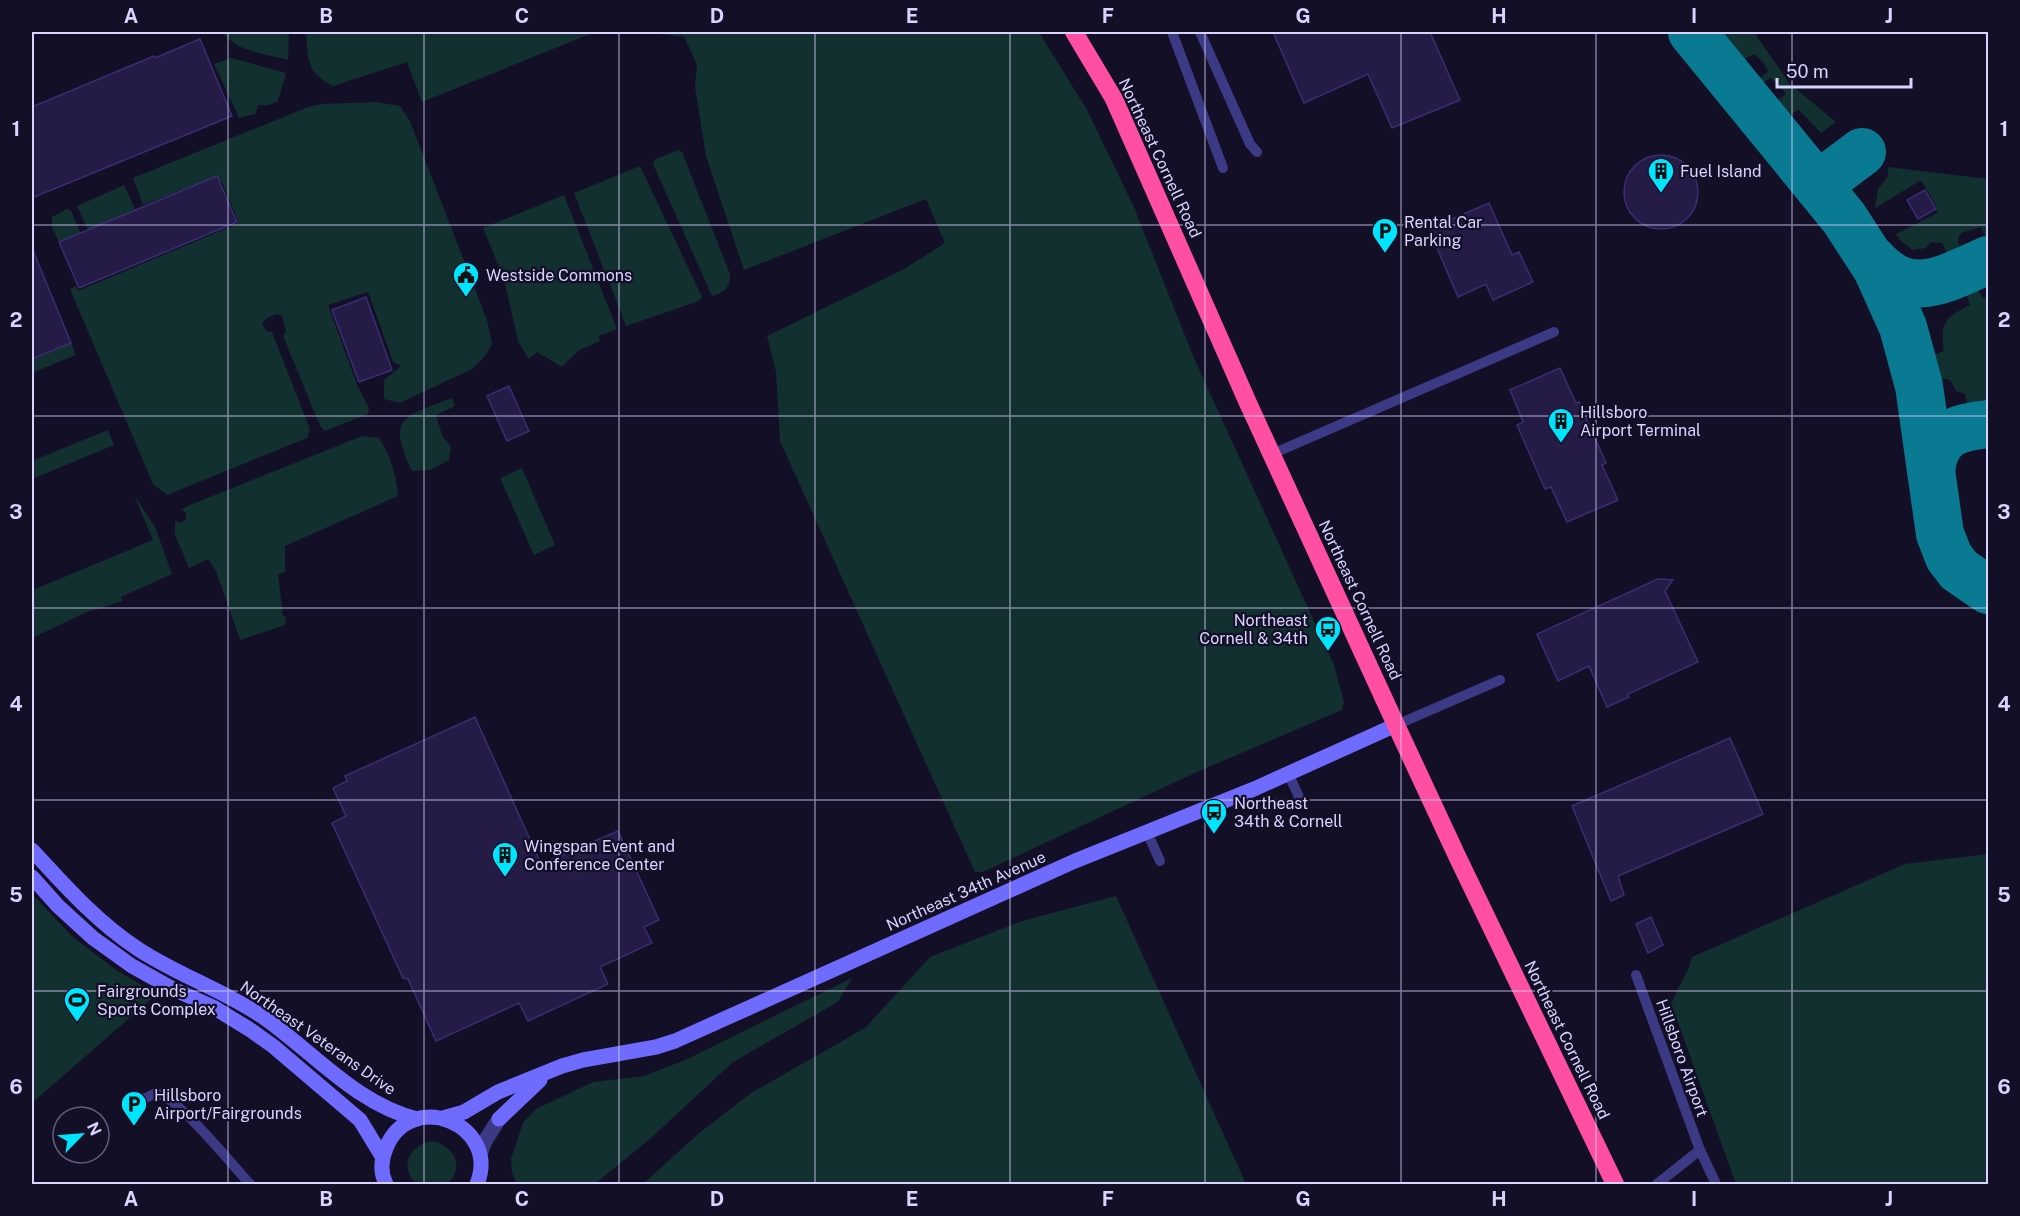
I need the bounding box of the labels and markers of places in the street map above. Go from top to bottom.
building icon: Fuel Island [1646,156,1676,194]
place label: Fuel Island [1680,162,1761,181]
place label: Rental Car Parking [1404,213,1482,250]
parking icon: Rental Car Parking [1370,216,1400,254]
public building icon: Westside Commons [451,260,481,298]
place label: Westside Commons [486,266,632,285]
place label: Hillsboro Airport Terminal [1580,403,1701,440]
building icon: Hillsboro Airport Terminal [1546,406,1576,444]
place label: Northeast Cornell & 34th [1199,611,1308,648]
bus stop icon: Northeast Cornell & 34th [1313,614,1343,652]
place label: Northeast 34th & Cornell [1234,794,1343,831]
bus stop icon: Northeast 34th & Cornell [1199,797,1229,835]
place label: Wingspan Event and Conference Center [524,837,675,874]
building icon: Wingspan Event and Conference Center [490,840,520,878]
place label: Fairgrounds Sports Complex [97,982,216,1019]
sports icon: Fairgrounds Sports Complex [62,985,92,1023]
place label: Hillsboro Airport/Fairgrounds [154,1086,302,1123]
parking icon: Hillsboro Airport/Fairgrounds [119,1089,149,1127]

